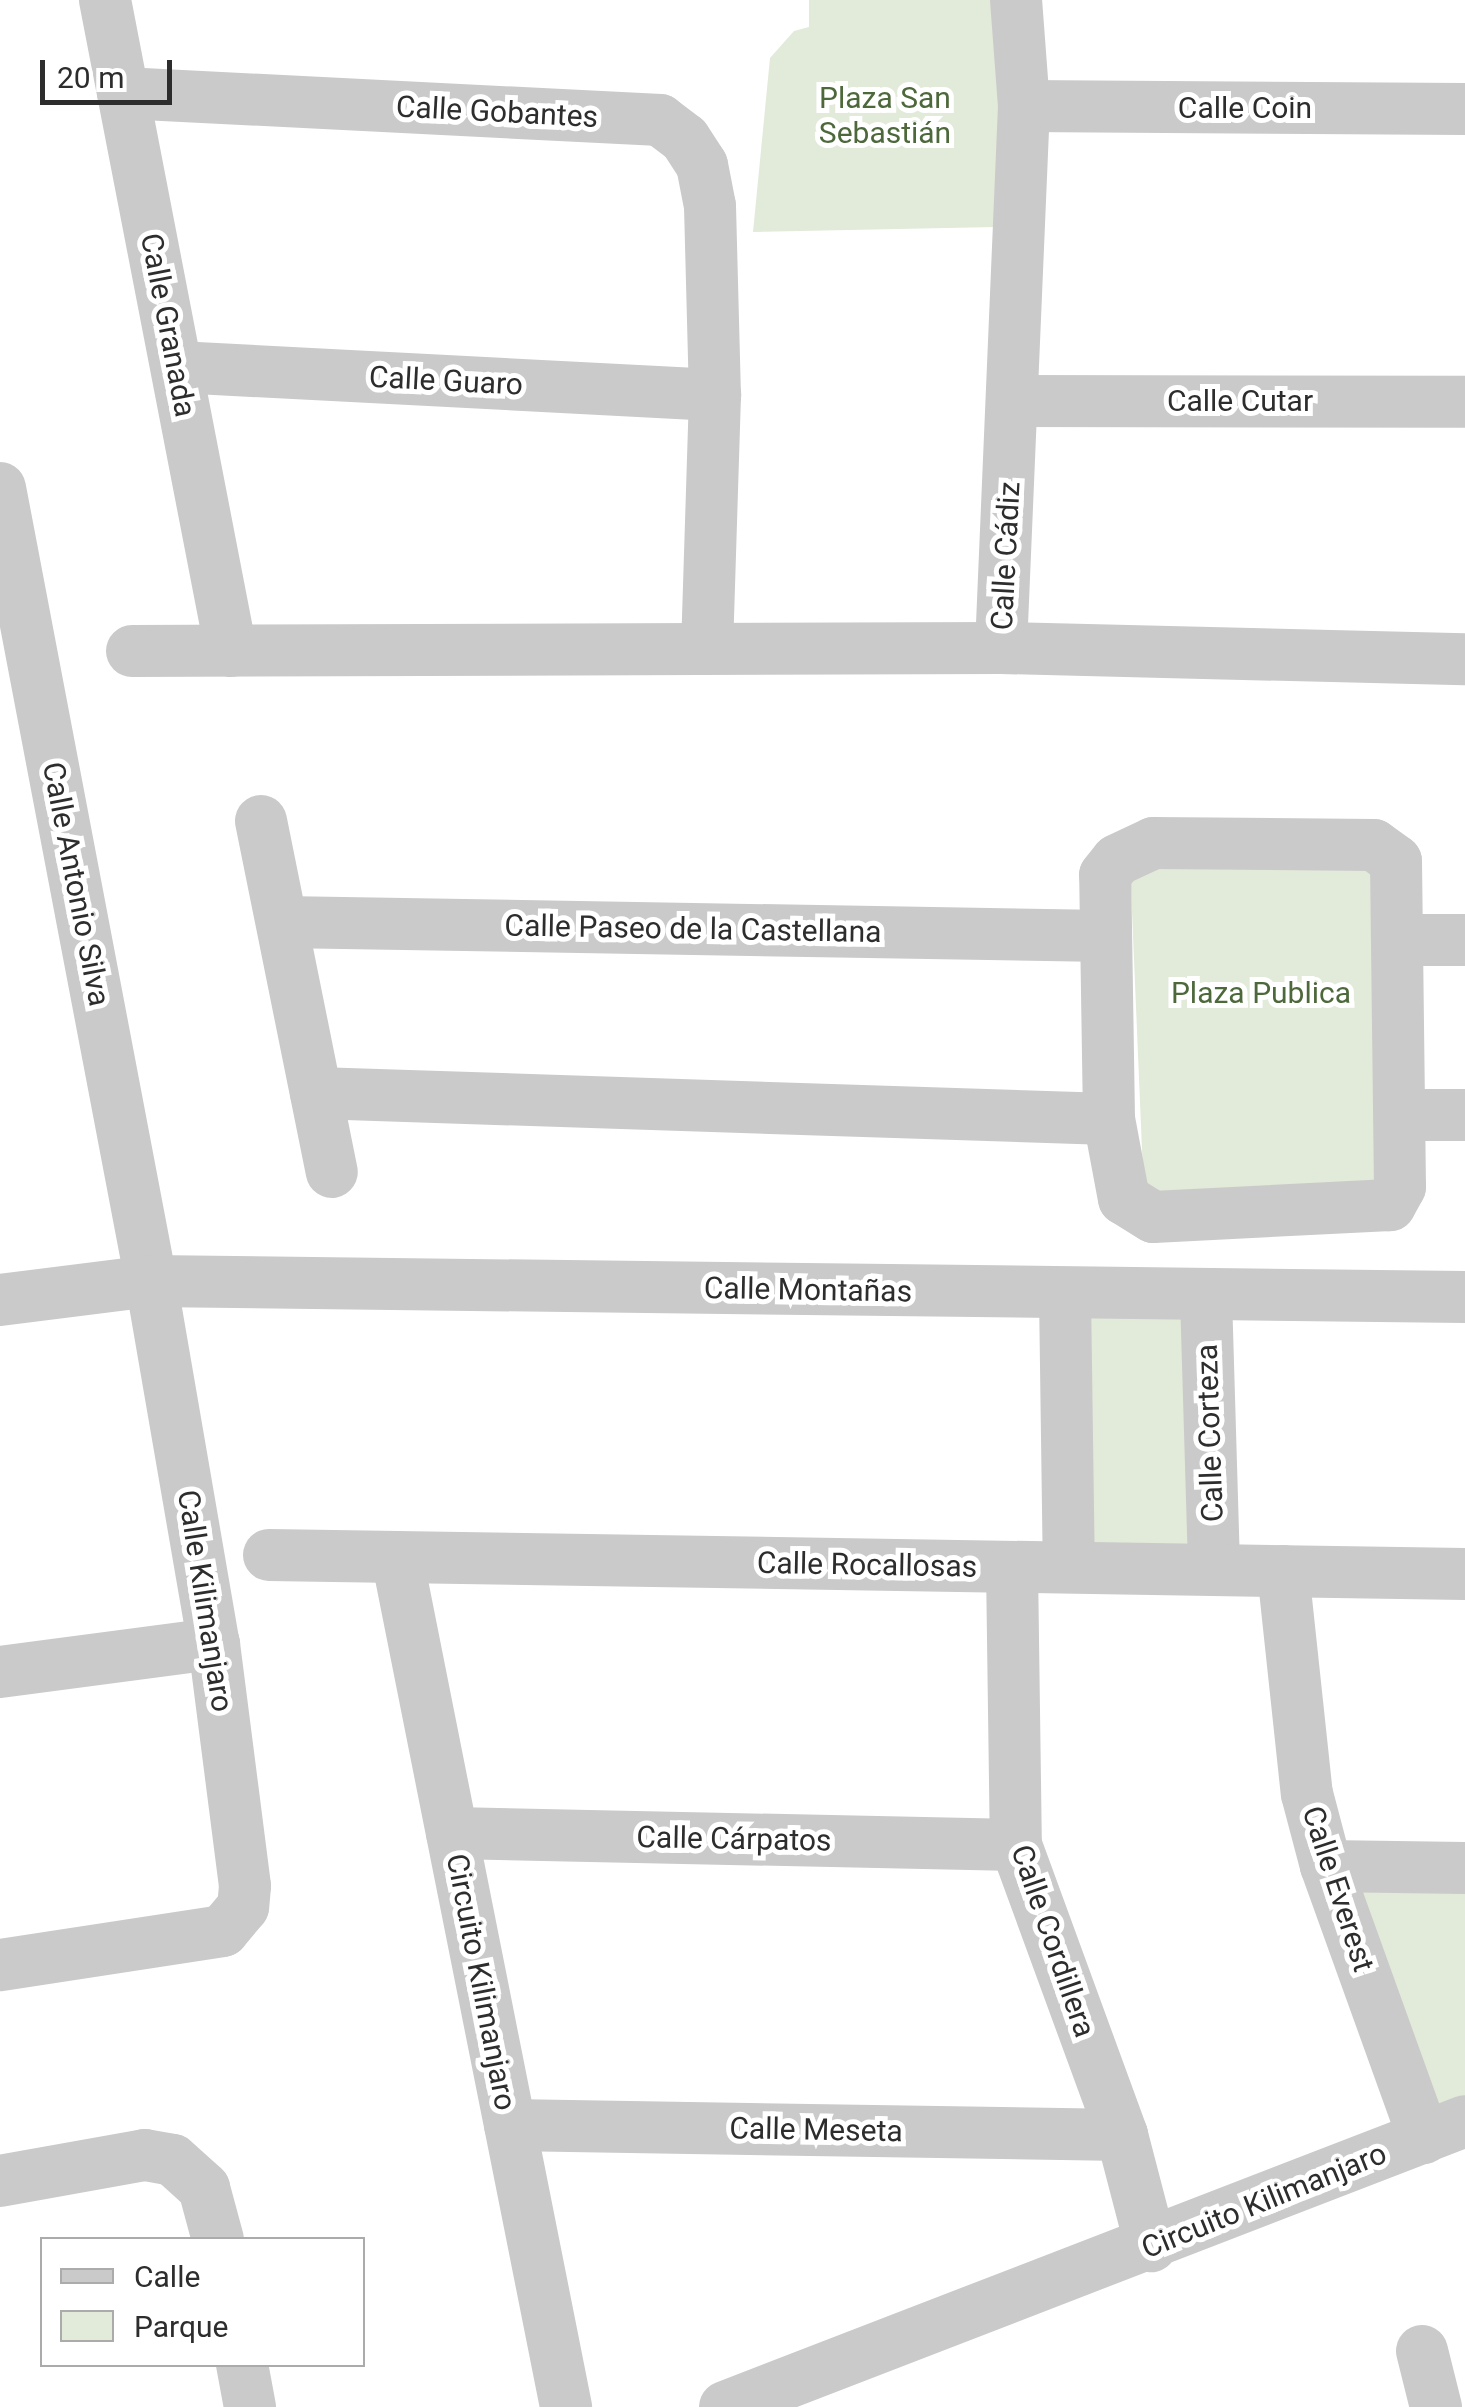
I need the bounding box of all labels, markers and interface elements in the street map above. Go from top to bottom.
scale bar [45,40,178,102]
text: 20 m [57,60,124,95]
park label: Plaza San Sebastián [819,80,951,150]
street label: Calle Gobantes [395,89,599,135]
street label: Calle Coin [1178,90,1312,126]
street label: Calle Granada [133,230,203,420]
street label: Calle Guaro [368,359,524,403]
street label: Calle Cutar [1167,383,1313,419]
street label: Calle Cádiz [984,481,1028,631]
street label: Calle Antonio Silva [35,759,117,1009]
street label: Calle Paseo de la Castellana [504,908,882,950]
park label: Plaza Publica [1171,975,1351,1011]
street label: Calle Montañas [704,1270,912,1310]
street label: Calle Corteza [1189,1343,1231,1523]
street label: Calle Kilimanjaro [170,1487,240,1715]
street label: Calle Rocallosas [757,1545,977,1585]
street label: Calle Everest [1294,1802,1382,1976]
street label: Calle Cárpatos [636,1819,832,1859]
street label: Calle Cordillera [1003,1840,1103,2042]
street label: Circuito Kilimanjaro [438,1851,524,2113]
street label: Calle Meseta [729,2110,903,2150]
street label: Circuito Kilimanjaro [1136,2135,1392,2267]
legend [40,2237,365,2367]
text: Calle [134,2259,200,2294]
text: Parque [134,2309,228,2344]

